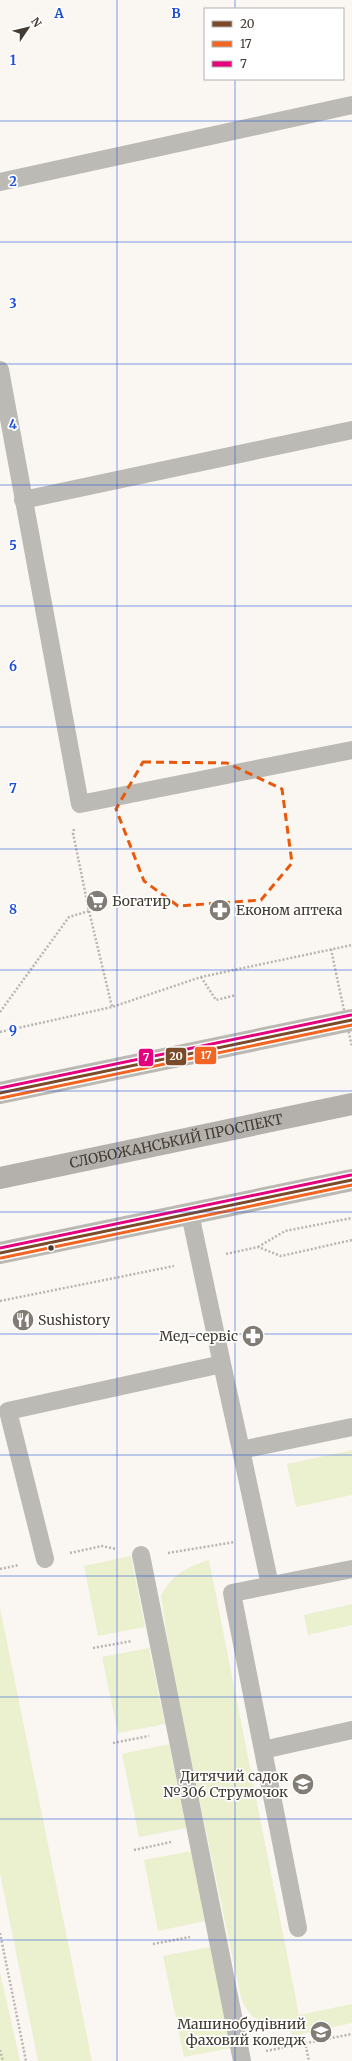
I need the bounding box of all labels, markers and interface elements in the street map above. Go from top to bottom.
text: A [53,5,64,22]
text: B [171,5,181,22]
north arrow [8,8,48,48]
legend [204,8,344,80]
text: N [28,15,45,30]
text: 20 [240,16,255,31]
text: 17 [240,36,252,51]
text: 1 [10,52,16,69]
text: 7 [240,56,247,71]
text: 2 [9,173,17,190]
text: 3 [9,295,17,312]
text: 4 [9,416,18,433]
text: 5 [9,537,17,554]
text: 6 [9,658,17,675]
text: 7 [9,780,17,797]
supermarket icon: Богатир [84,888,110,914]
place label: Богатир [112,892,171,910]
pharmacy icon: Економ аптека [207,897,233,923]
text: 8 [9,901,17,918]
place label: Економ аптека [236,901,343,919]
text: 9 [9,1022,17,1039]
line badge: 17 [194,1046,217,1065]
line badge: 20 [165,1047,187,1066]
line badge: 7 [138,1048,154,1067]
text: 17 [200,1048,212,1062]
text: 20 [169,1049,183,1063]
text: 7 [143,1050,150,1064]
street label: СЛОБОЖАНСЬКИЙ ПРОСПЕКТ [68,1110,285,1172]
unlabelled marker [46,1243,56,1253]
restaurant icon: Sushistory [10,1307,36,1333]
place label: Sushistory [38,1311,111,1329]
pharmacy icon: Мед-сервіс [240,1323,266,1349]
place label: Мед-сервіс [159,1327,238,1345]
place label: Дитячий садок №306 Струмочок [163,1767,288,1801]
school or university icon: Дитячий садок №306 Струмочок [290,1771,316,1797]
place label: Машинобудівний фаховий коледж [177,2015,306,2049]
school or university icon: Машинобудівний фаховий коледж [308,2019,334,2045]

